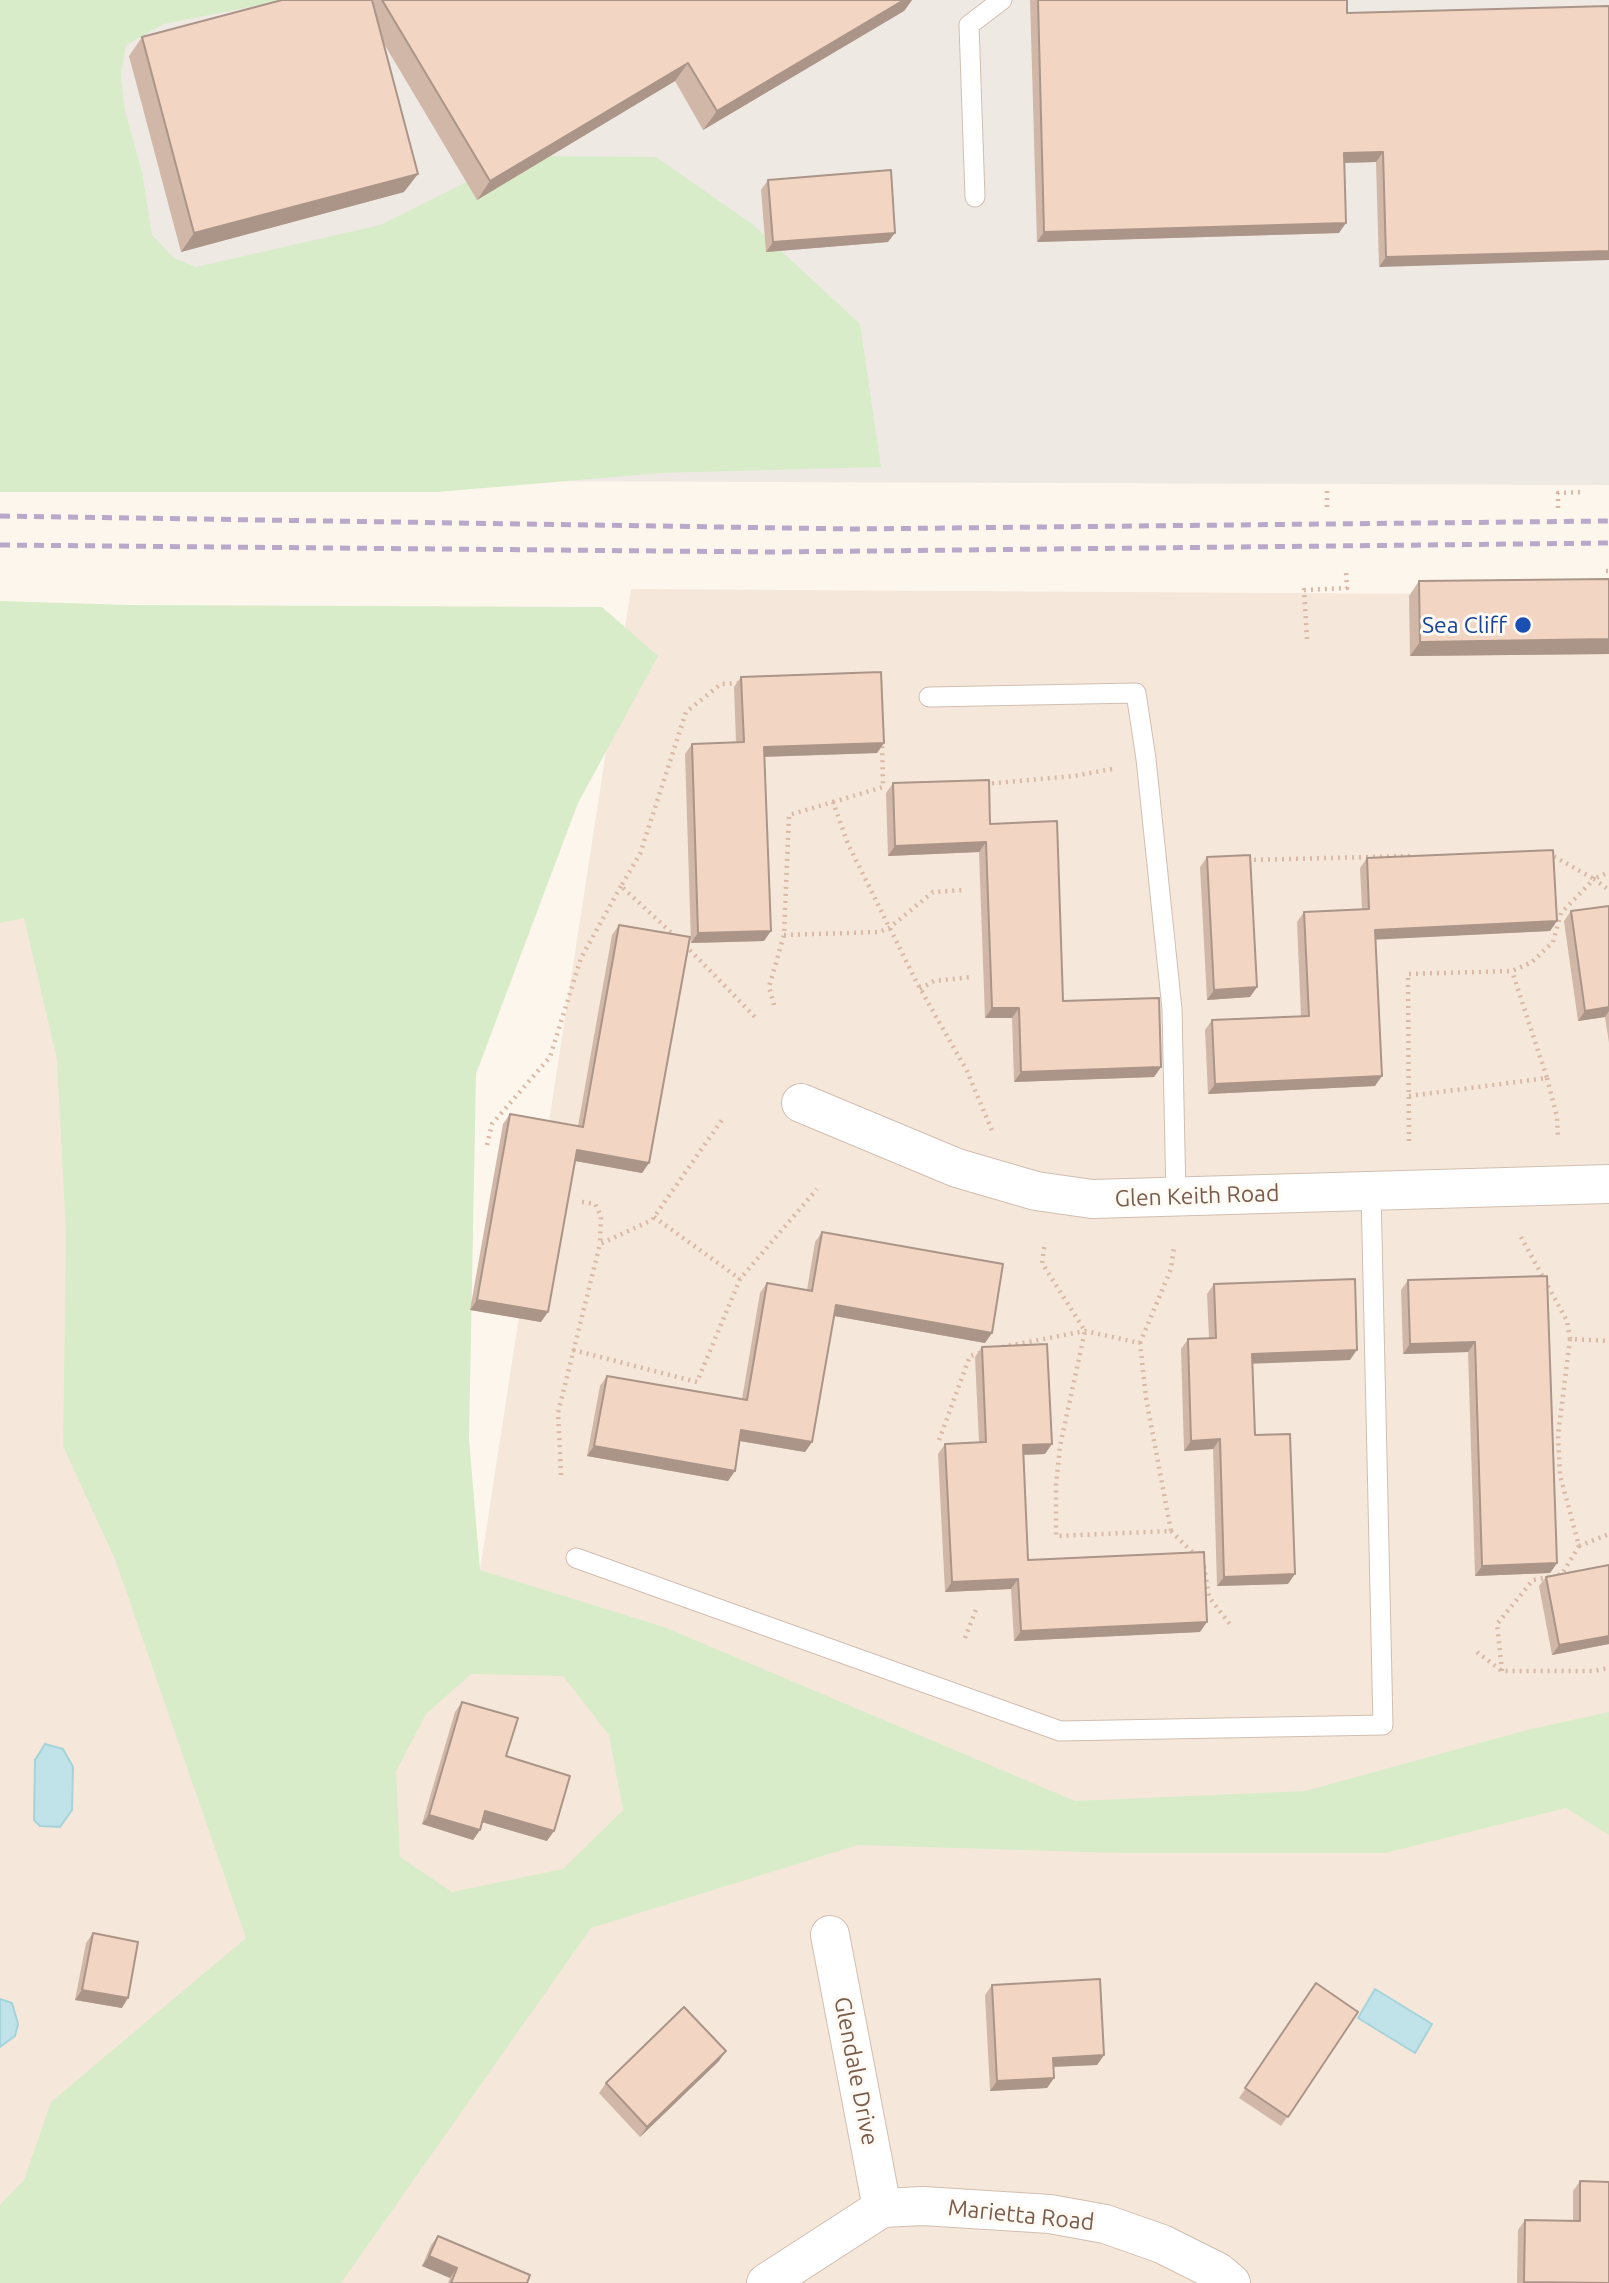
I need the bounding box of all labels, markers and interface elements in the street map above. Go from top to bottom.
place label: Sea Cliff [1422,611,1507,639]
marker: Sea Cliff [1513,615,1533,635]
street label: Glen Keith Road [1114,1179,1280,1213]
street label: Glendale Drive [828,1994,884,2148]
street label: Marietta Road [946,2194,1096,2236]

